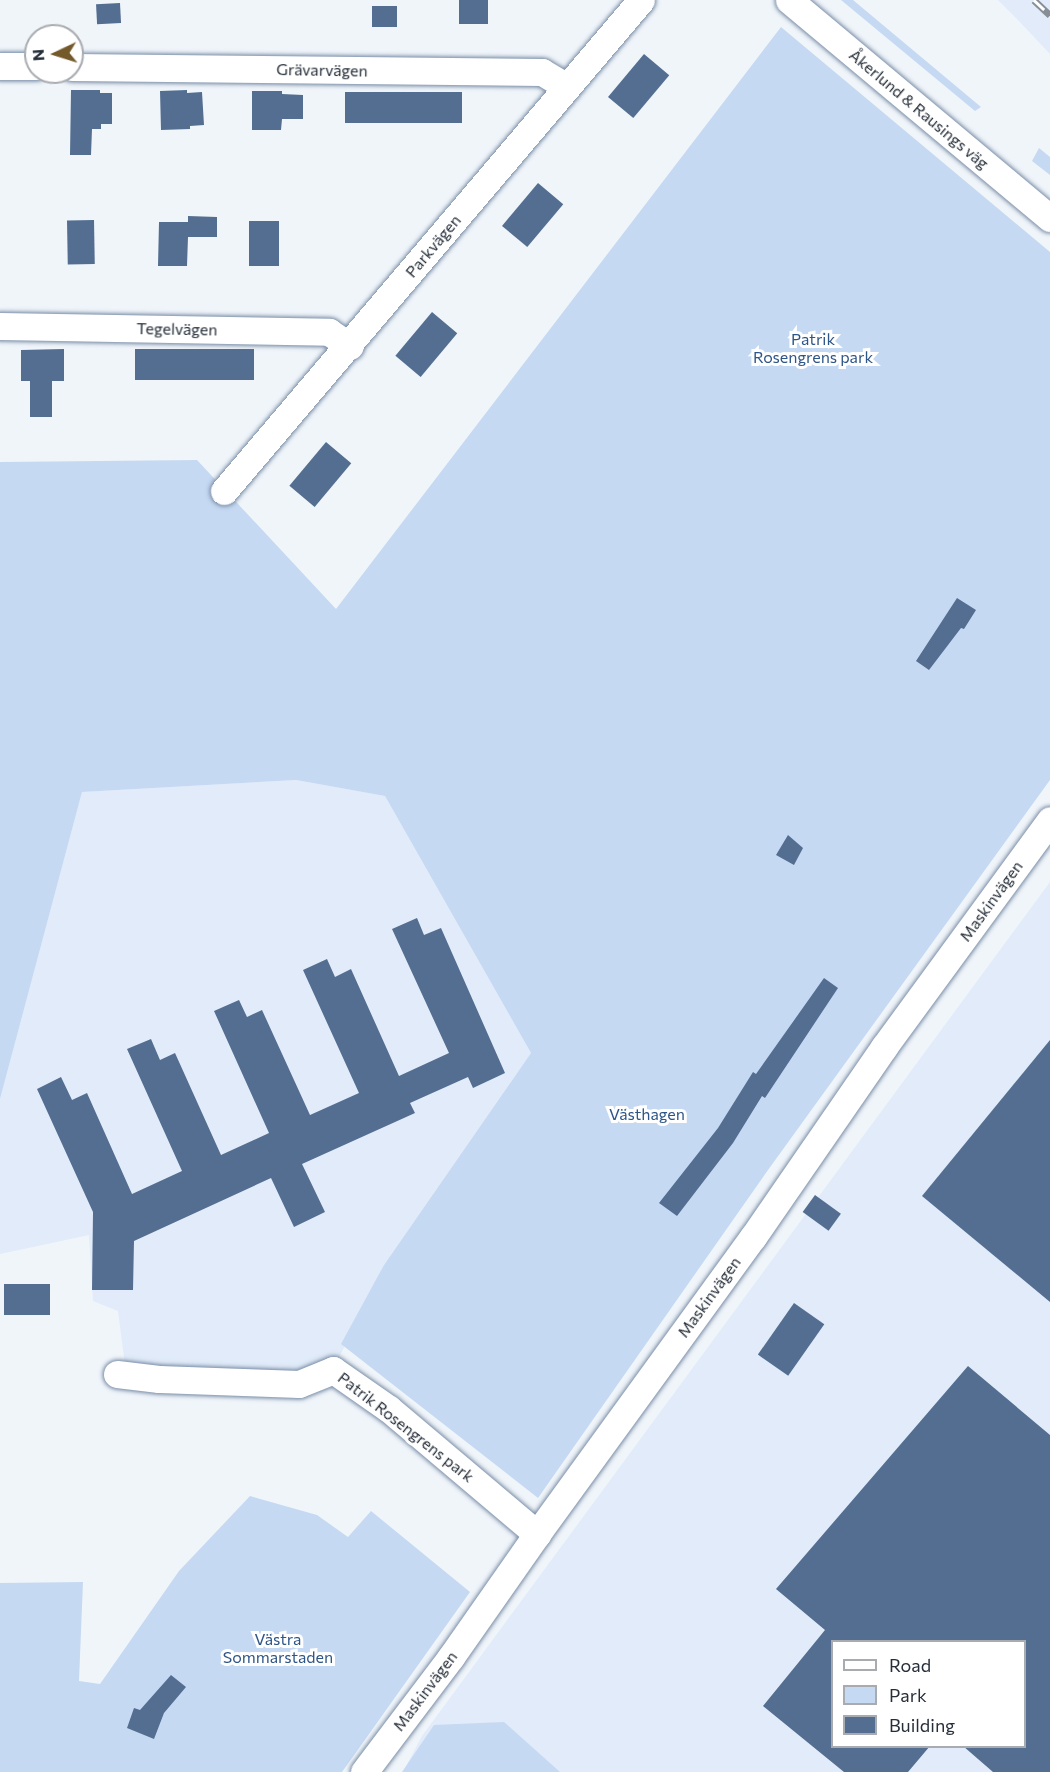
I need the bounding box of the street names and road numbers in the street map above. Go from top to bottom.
street label: Åkerlund & Rausings väg [845,45,993,173]
street label: Grävarvägen [276,60,368,80]
street label: Parkvägen [401,211,465,281]
street label: Tegelvägen [136,319,218,339]
street label: Maskinvägen [955,857,1027,945]
street label: Maskinvägen [673,1253,745,1341]
street label: Patrik Rosengrens park [334,1368,478,1486]
street label: Maskinvägen [389,1647,461,1735]

